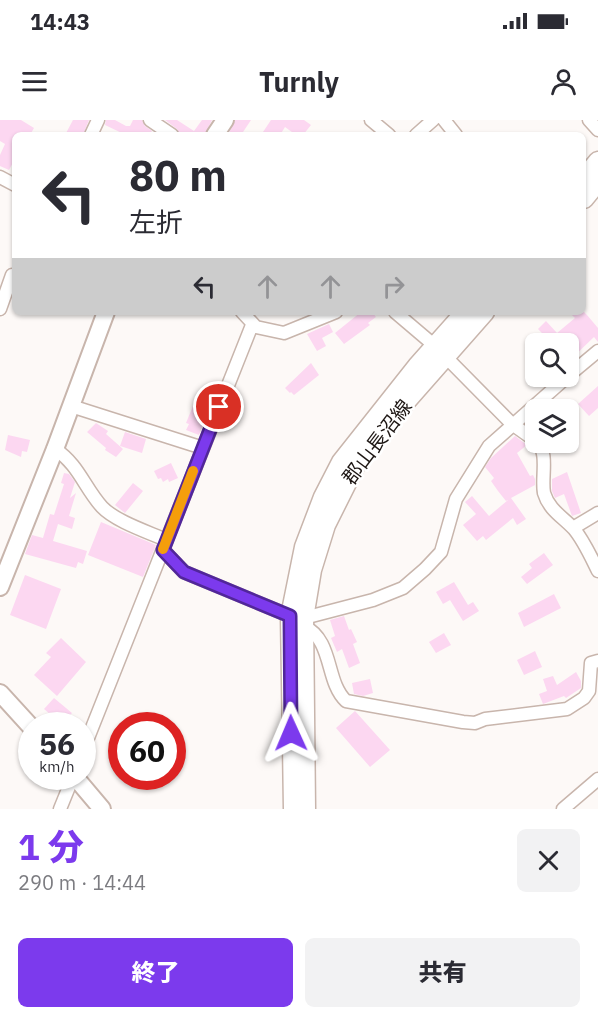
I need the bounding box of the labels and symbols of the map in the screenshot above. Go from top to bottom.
pin [193,381,244,432]
street label: 郡山長沼線 [336,394,417,490]
position arrow [259,701,323,765]
speed limit sign: 60 [108,712,186,790]

